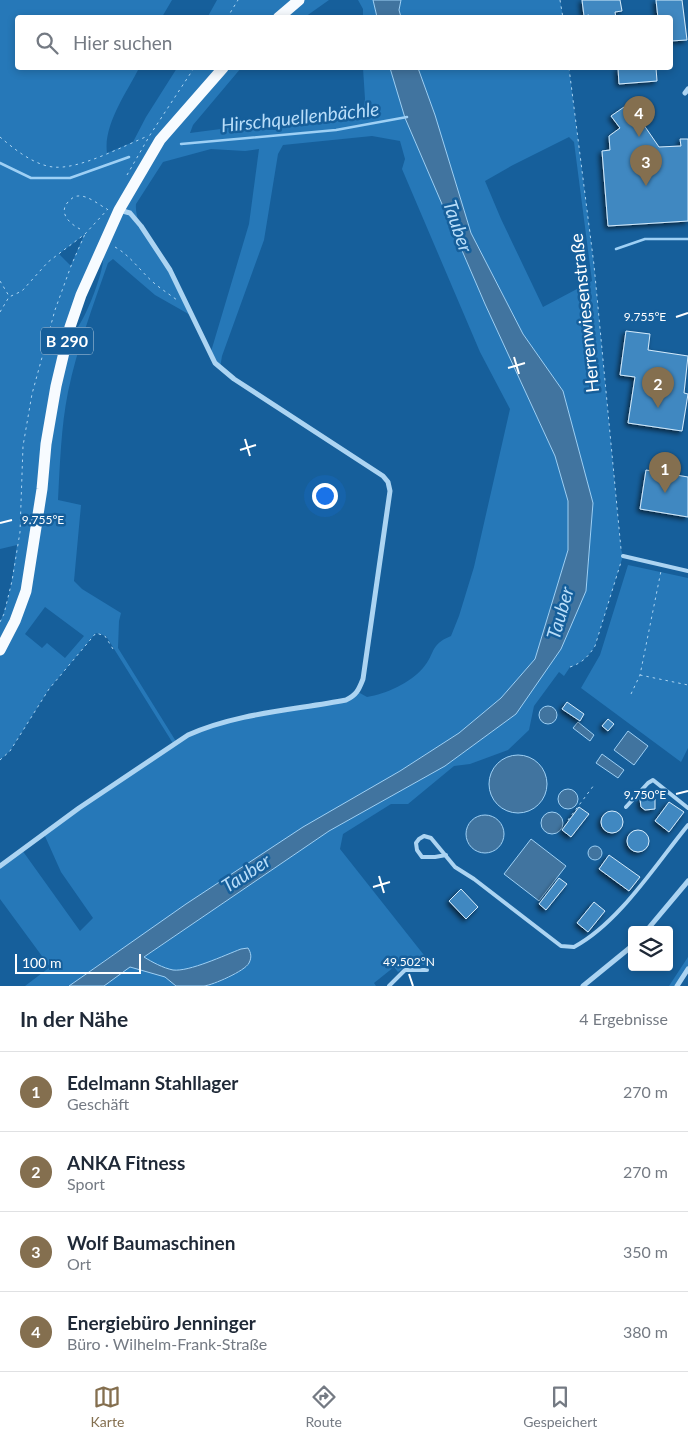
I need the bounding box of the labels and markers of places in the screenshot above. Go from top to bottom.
pin: 4 [623,96,655,137]
pin: 3 [630,145,662,186]
pin: 2 [642,367,674,408]
pin: 1 [649,452,681,493]

